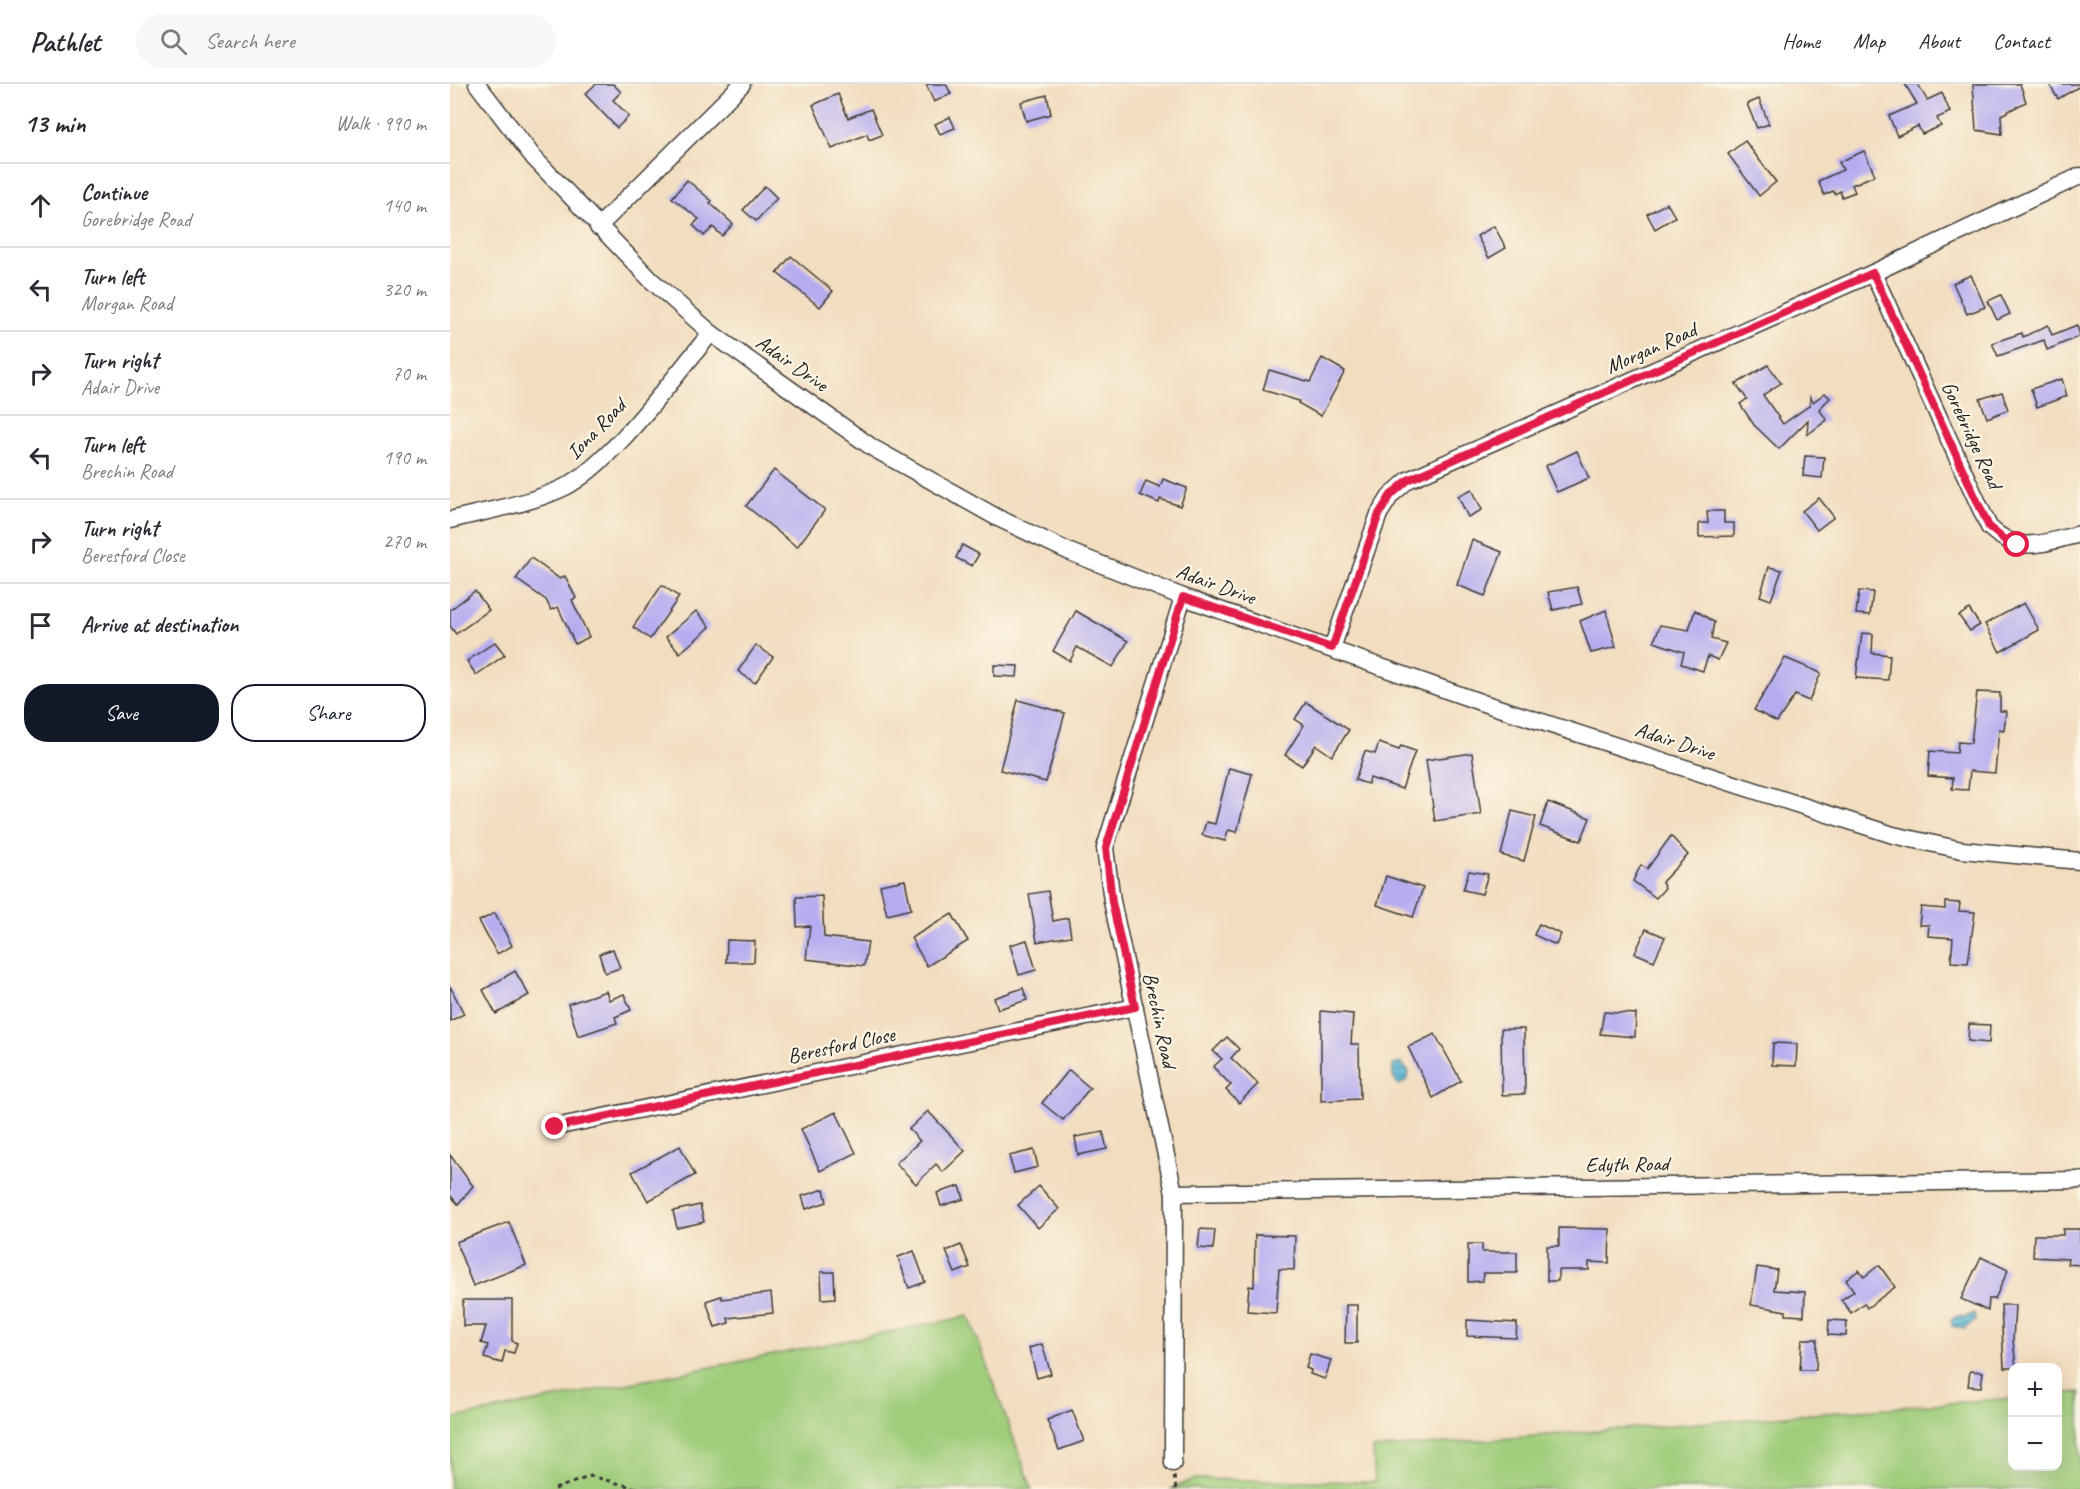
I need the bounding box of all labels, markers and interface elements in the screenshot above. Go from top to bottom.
search box [136,14,556,68]
text: Pathlet [30,24,100,59]
icon: search [157,25,190,58]
text: Search here [205,27,295,55]
text: Home [1782,28,1820,54]
text: Map [1853,28,1885,54]
text: About [1918,28,1960,54]
text: Contact [1993,28,2050,54]
text: 13 min [24,107,86,140]
text: Walk · 990 m [336,111,426,136]
text: Continue [81,179,147,207]
icon: ahead [24,189,57,222]
text: 140 m [383,193,426,218]
text: Gorebridge Road [81,207,191,232]
text: Turn left [81,263,145,291]
icon: left [24,273,57,306]
text: 320 m [383,277,426,302]
text: Morgan Road [81,291,173,316]
street label: Morgan Road [1602,315,1704,379]
street label: Adair Drive [751,329,835,398]
text: Turn right [81,347,158,375]
icon: right [24,357,57,390]
text: 70 m [392,361,426,386]
text: Adair Drive [81,375,159,400]
street label: Gorebridge Road [1936,377,2009,495]
street label: Iona Road [561,390,634,465]
text: Turn left [81,431,145,459]
icon: left [24,441,57,474]
text: 190 m [383,445,426,470]
text: Brechin Road [81,459,173,484]
text: Turn right [81,515,158,543]
icon: right [24,525,57,558]
text: 270 m [383,529,426,554]
route start [2003,531,2029,557]
text: Beresford Close [81,543,184,568]
street label: Adair Drive [1173,558,1261,611]
icon: arrive [24,609,57,642]
text: Arrive at destination [81,611,238,639]
button: Save [24,684,219,742]
button: Share [231,684,426,742]
street label: Adair Drive [1632,716,1720,767]
street label: Brechin Road [1137,970,1184,1074]
street label: Beresford Close [785,1021,898,1069]
route end [541,1113,567,1139]
street label: Edyth Road [1585,1150,1673,1178]
map controls [2008,1363,2062,1471]
button: + [2008,1363,2062,1417]
button: − [2008,1417,2062,1471]

